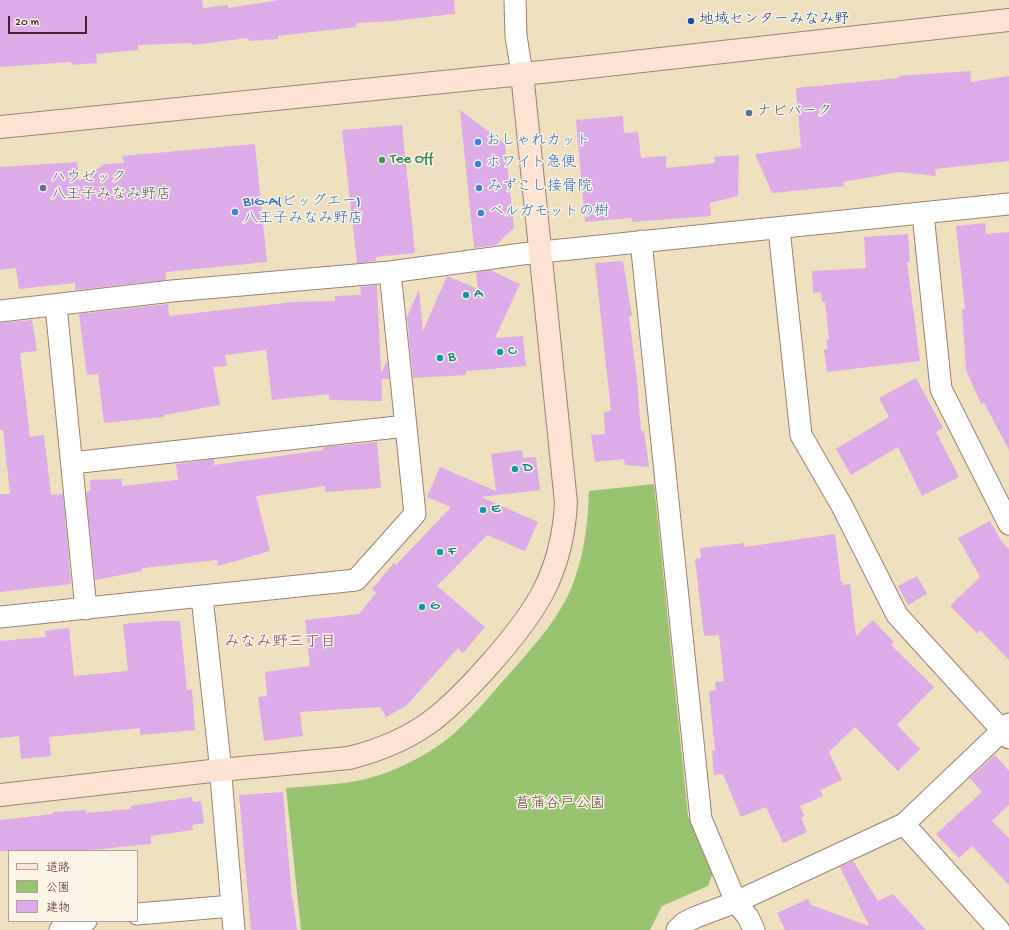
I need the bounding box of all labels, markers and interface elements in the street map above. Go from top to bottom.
scale bar [10,8,89,34]
place label: 地域センターみなみ野 [699,12,849,30]
text: 20 m [15,16,39,30]
marker: 地域センターみなみ野 [686,16,696,26]
place label: ナビパーク [757,104,832,122]
marker: ナビパーク [744,108,754,118]
place label: おしゃれカット [486,133,591,151]
marker: おしゃれカット [473,137,483,147]
place label: Tee Off [390,151,433,169]
marker: Tee Off [377,155,387,165]
place label: ホワイト急便 [486,155,576,173]
marker: ホワイト急便 [473,159,483,169]
place label: ハウゼック 八王子みなみ野店 [51,170,171,205]
place label: みずこし接骨院 [487,179,592,197]
marker: ハウゼック 八王子みなみ野店 [38,183,48,193]
marker: みずこし接骨院 [474,183,484,193]
place label: BIG-A(ビッグエー) 八王子みなみ野店 [243,194,363,229]
place label: ベルガモットの樹 [489,204,609,222]
marker: BIG-A(ビッグエー) 八王子みなみ野店 [230,207,240,217]
marker: ベルガモットの樹 [476,208,486,218]
place label: A [474,286,483,304]
marker: A [461,290,471,300]
place label: C [508,343,516,361]
marker: C [495,347,505,357]
place label: B [448,349,456,367]
marker: B [435,353,445,363]
place label: D [523,460,533,478]
marker: D [510,464,520,474]
place label: E [491,501,500,519]
marker: E [478,505,488,515]
place label: F [448,543,456,561]
marker: F [435,547,445,557]
place label: G [430,598,439,616]
marker: G [417,602,427,612]
district label: みなみ野三丁目 [224,634,336,654]
park label: 菖蒲谷戸公園 [515,796,605,814]
legend [8,850,138,922]
text: 道路 [46,862,70,876]
text: 公園 [46,882,70,896]
text: 建物 [46,902,70,916]

